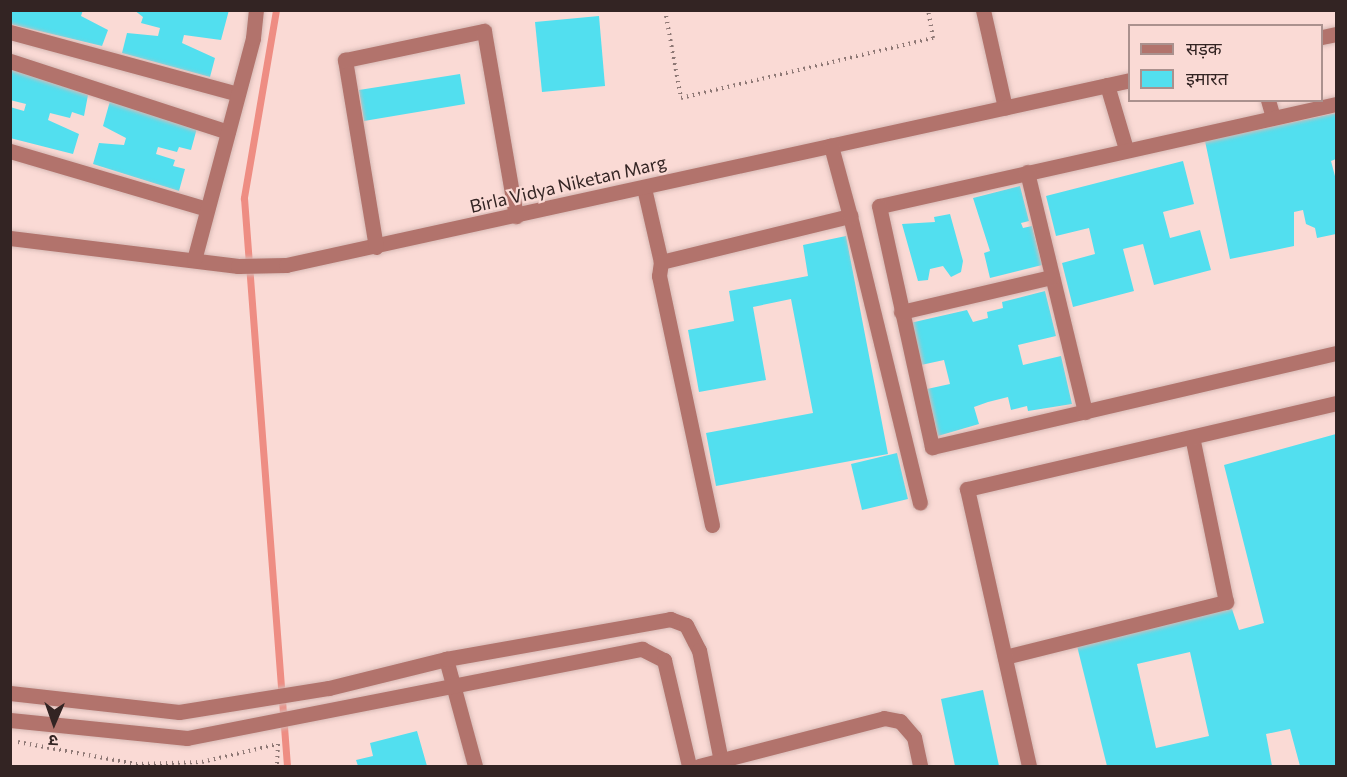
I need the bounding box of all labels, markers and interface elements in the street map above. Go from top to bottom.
legend [1128,24,1323,102]
text: सड़क [1186,37,1222,59]
text: इमारत [1186,67,1228,89]
street label: Birla Vidya Niketan Marg [468,151,668,217]
north arrow [24,693,84,753]
text: उ [48,732,58,751]

